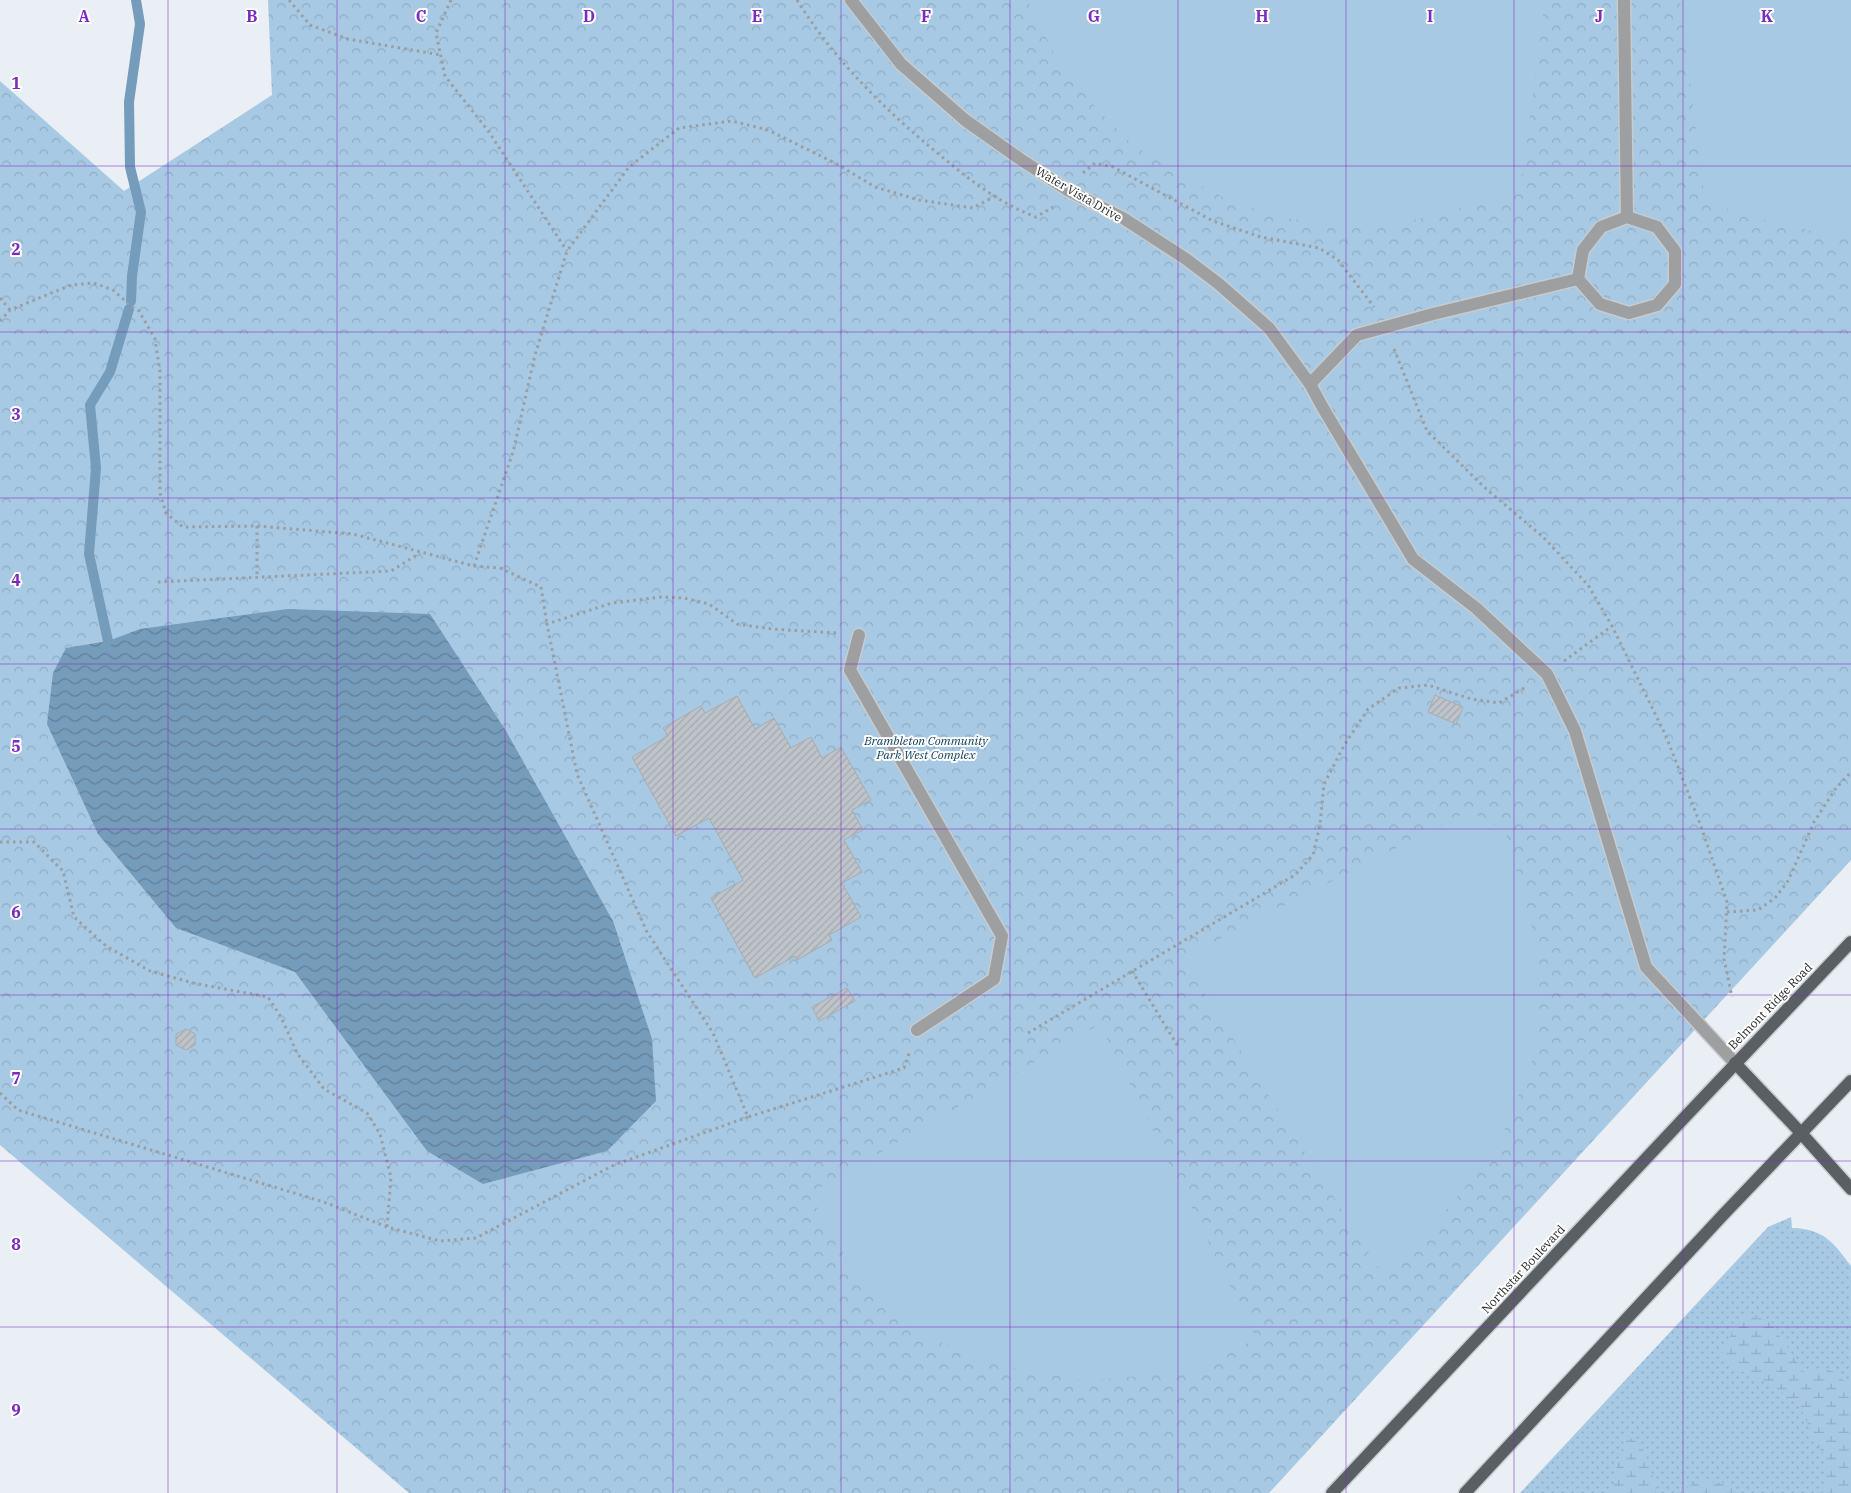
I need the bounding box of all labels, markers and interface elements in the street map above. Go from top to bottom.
text: A [78,6,90,26]
text: B [246,6,258,26]
text: C [416,6,426,26]
text: D [583,6,595,26]
text: E [752,6,762,26]
text: F [921,6,931,26]
text: G [1088,6,1100,26]
text: H [1256,6,1269,26]
text: I [1427,6,1433,26]
text: J [1595,6,1603,26]
text: K [1761,6,1774,26]
text: 1 [11,73,21,93]
street label: Water Vista Drive [1033,163,1125,225]
text: 2 [11,239,21,259]
text: 3 [11,404,21,424]
text: 4 [11,570,21,590]
park label: Brambleton Community Park West Complex [863,733,989,762]
text: 5 [11,736,21,756]
text: 6 [11,902,21,922]
street label: Belmont Ridge Road [1725,960,1815,1052]
text: 7 [11,1068,21,1088]
street label: Northstar Boulevard [1478,1222,1568,1316]
text: 8 [11,1234,21,1254]
text: 9 [11,1400,21,1420]

